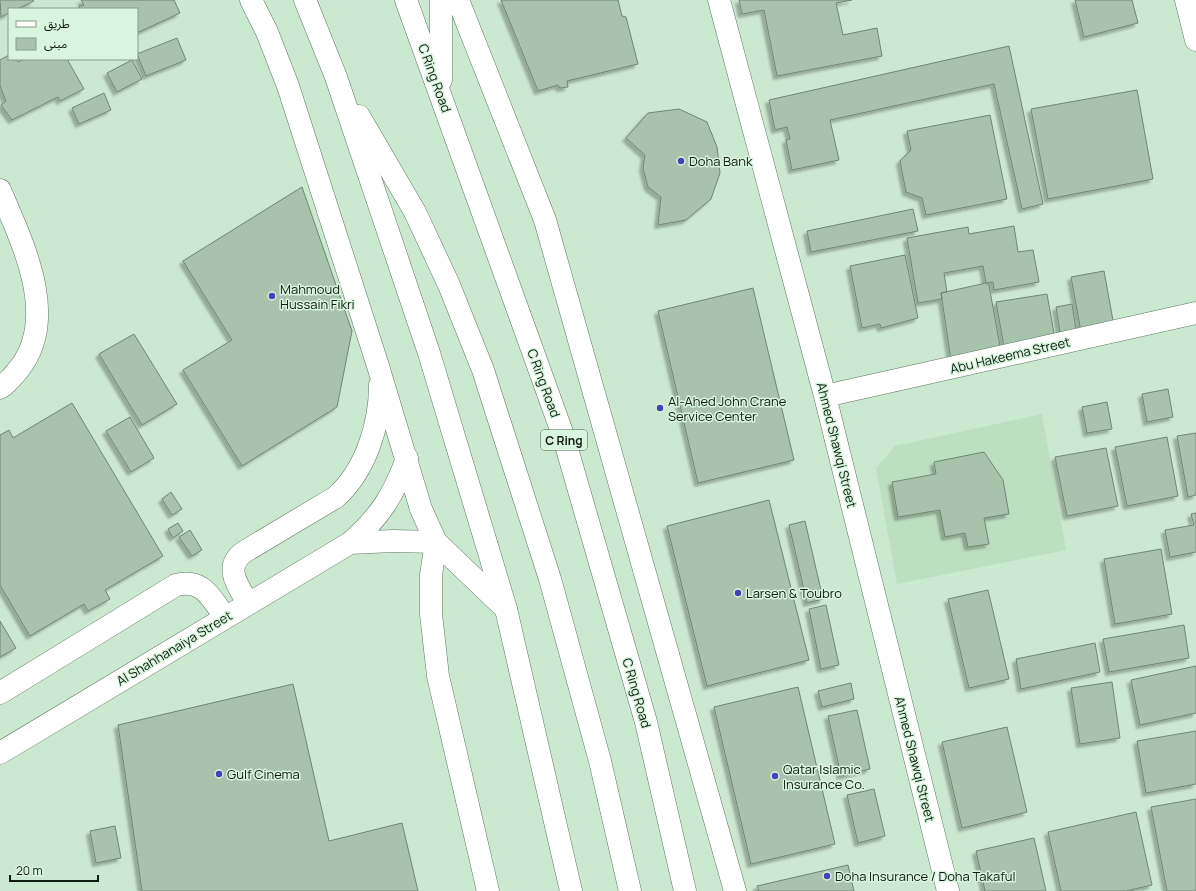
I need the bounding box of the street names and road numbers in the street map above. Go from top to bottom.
street label: C Ring Road [414,41,456,115]
street label: Abu Hakeema Street [948,332,1072,378]
street label: C Ring Road [523,346,565,420]
street label: Ahmed Shawqi Street [813,380,861,510]
road number: C Ring [541,430,587,450]
street label: Al Shahhanaiya Street [113,606,235,690]
street label: C Ring Road [618,656,656,730]
street label: Ahmed Shawqi Street [891,694,939,824]

